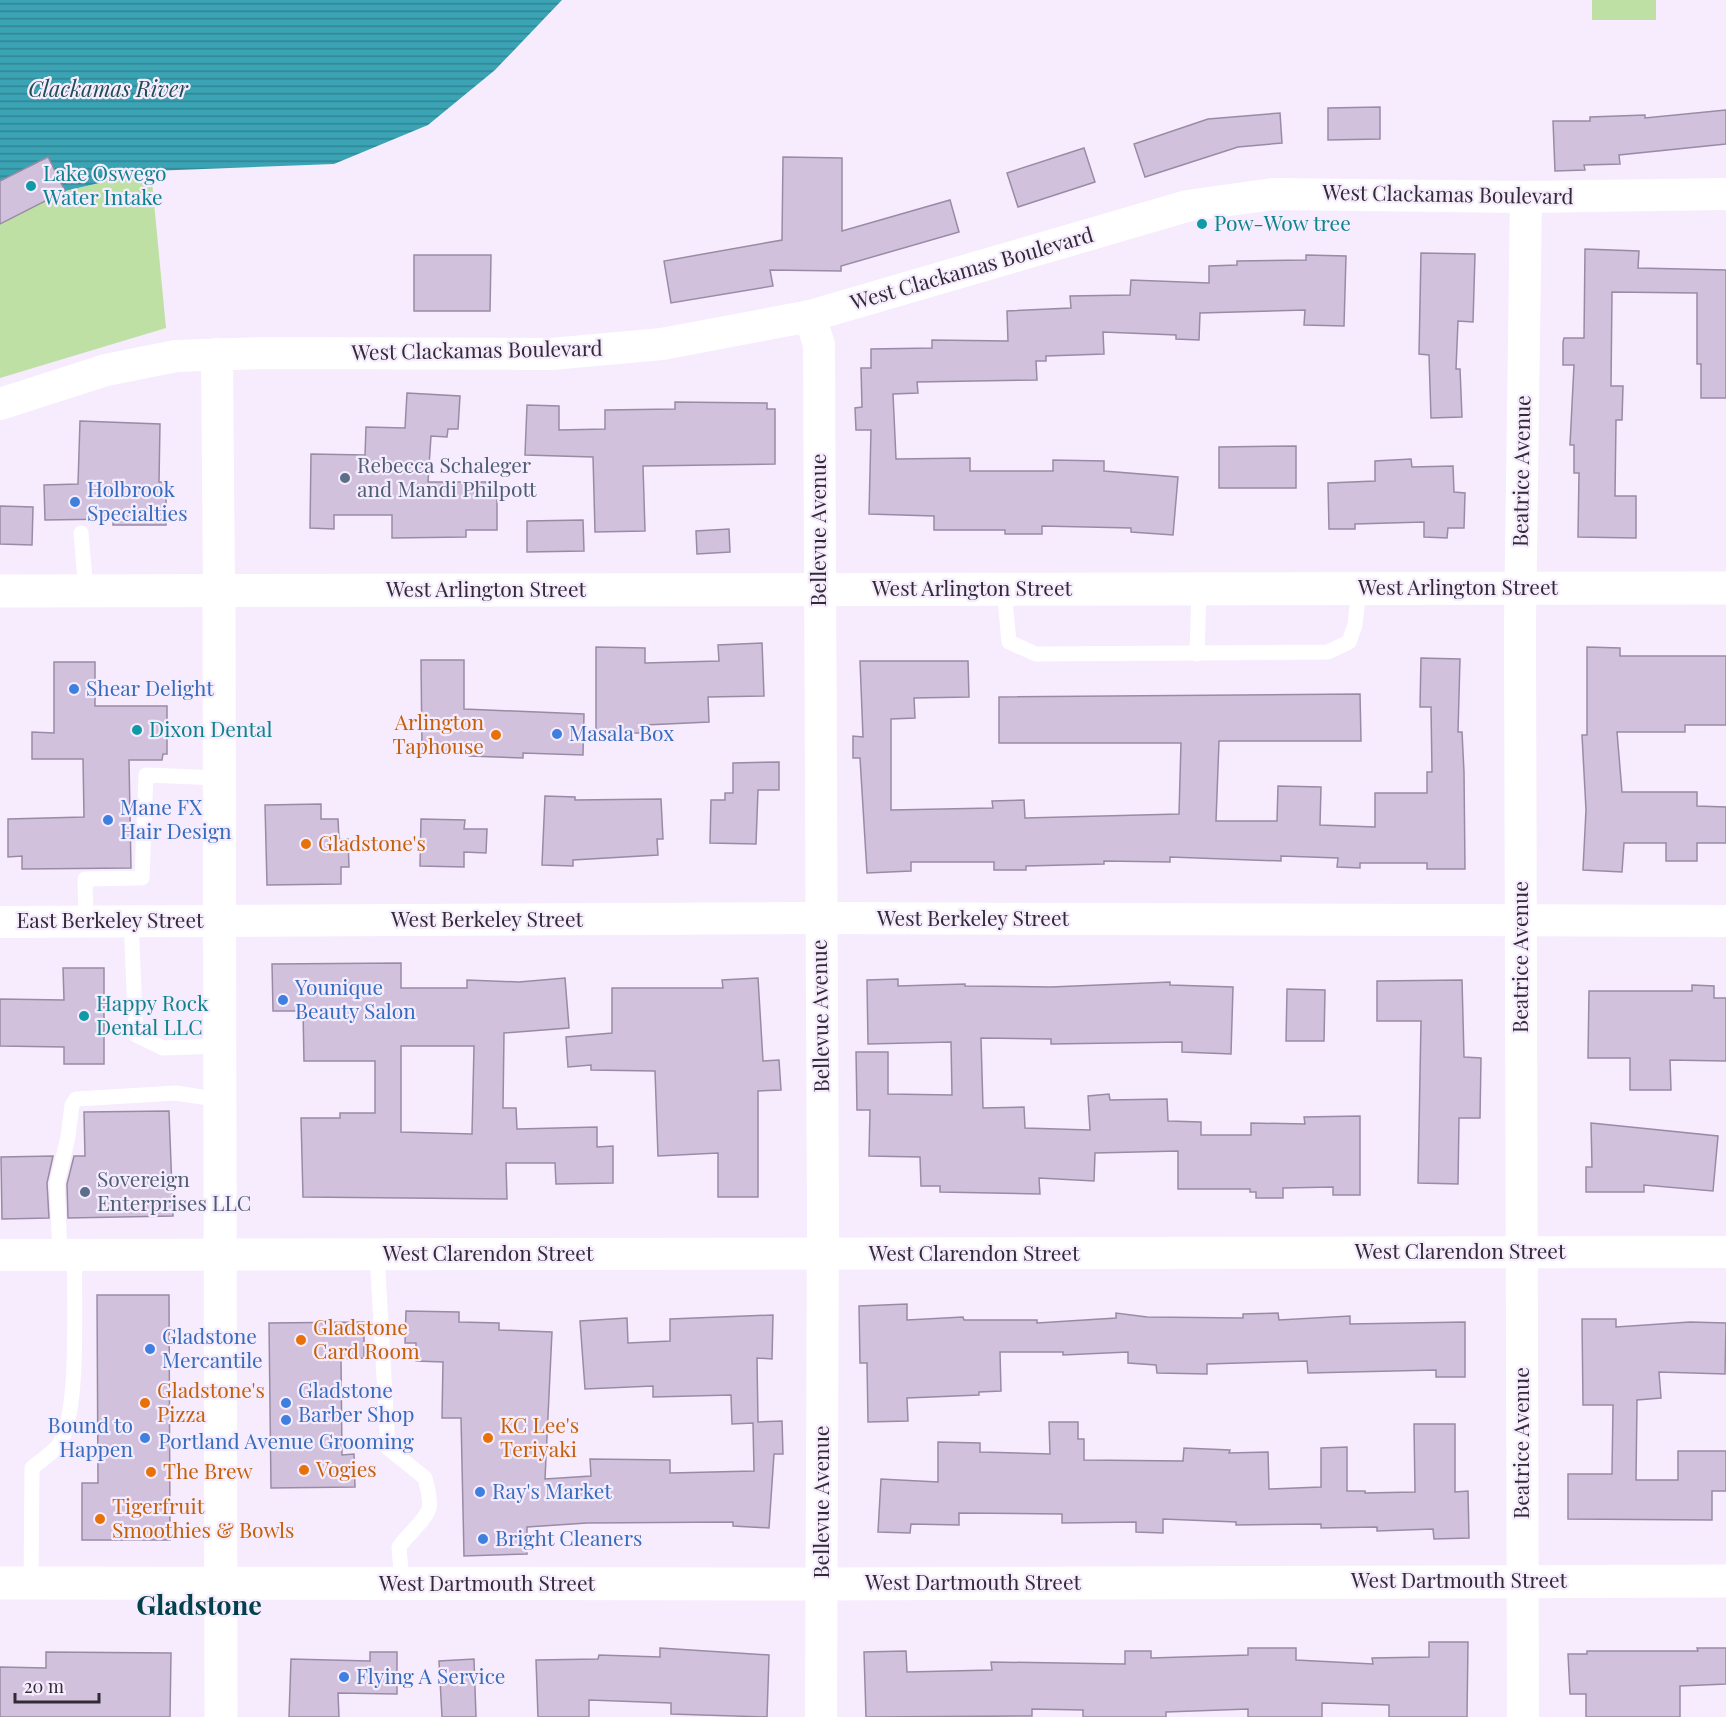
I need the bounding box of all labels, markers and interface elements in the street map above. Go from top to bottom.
water label: Clackamas River [28,73,188,103]
place label: Lake Oswego Water Intake [42,158,167,210]
street label: West Clackamas Boulevard [1321,177,1574,209]
marker: Lake Oswego Water Intake [24,179,38,193]
place label: Pow-Wow tree [1214,208,1351,236]
marker: Pow-Wow tree [1195,217,1209,231]
street label: West Clackamas Boulevard [846,219,1096,315]
street label: West Clackamas Boulevard [350,333,603,365]
street label: Beatrice Avenue [1505,395,1535,547]
place label: Rebecca Schaleger and Mandi Philpott [357,450,537,502]
street label: Bellevue Avenue [803,454,831,606]
marker: Rebecca Schaleger and Mandi Philpott [338,471,352,485]
place label: Holbrook Specialties [87,474,188,526]
marker: Holbrook Specialties [68,495,82,509]
street label: West Arlington Street [1357,572,1559,600]
street label: West Arlington Street [871,573,1073,601]
street label: West Arlington Street [385,574,587,602]
place label: Shear Delight [86,673,214,701]
marker: Shear Delight [67,682,81,696]
place label: Arlington Taphouse [393,707,484,759]
place label: Dixon Dental [149,714,272,742]
place label: Masala Box [569,718,674,746]
marker: Dixon Dental [130,723,144,737]
marker: Masala Box [550,727,564,741]
marker: Arlington Taphouse [489,728,503,742]
place label: Mane FX Hair Design [120,792,232,844]
marker: Mane FX Hair Design [101,813,115,827]
place label: Gladstone's [318,828,426,856]
marker: Gladstone's [299,837,313,851]
street label: Beatrice Avenue [1505,881,1533,1033]
street label: West Berkeley Street [876,903,1070,931]
street label: West Berkeley Street [390,904,584,932]
street label: East Berkeley Street [16,905,204,933]
street label: Bellevue Avenue [804,939,834,1093]
place label: Younique Beauty Salon [294,972,416,1024]
place label: Happy Rock Dental LLC [96,988,209,1040]
marker: Younique Beauty Salon [276,993,290,1007]
marker: Happy Rock Dental LLC [77,1009,91,1023]
place label: Sovereign Enterprises LLC [97,1164,251,1216]
marker: Sovereign Enterprises LLC [78,1185,92,1199]
street label: West Clarendon Street [1354,1236,1566,1264]
street label: West Clarendon Street [382,1238,594,1266]
street label: West Clarendon Street [868,1238,1080,1266]
place label: Gladstone Card Room [313,1312,420,1364]
place label: Gladstone Mercantile [162,1321,263,1373]
marker: Gladstone Card Room [294,1333,308,1347]
marker: Gladstone Mercantile [143,1342,157,1356]
street label: Beatrice Avenue [1506,1367,1534,1519]
place label: Gladstone's Pizza [157,1375,265,1427]
place label: Gladstone Barber Shop [298,1375,414,1427]
marker: Gladstone's Pizza [138,1396,152,1410]
marker: Gladstone Barber Shop [279,1396,293,1410]
place label: Bound to Happen [48,1410,133,1462]
place label: KC Lee's Teriyaki [500,1410,579,1462]
marker: Portland Avenue Grooming [279,1413,293,1427]
place label: Portland Avenue Grooming [158,1426,414,1454]
street label: Bellevue Avenue [806,1426,834,1578]
marker: Bound to Happen [138,1431,152,1445]
marker: KC Lee's Teriyaki [481,1431,495,1445]
place label: Vogies [315,1454,377,1482]
place label: The Brew [163,1456,254,1484]
marker: Vogies [297,1463,311,1477]
marker: The Brew [144,1465,158,1479]
place label: Ray's Market [492,1476,612,1504]
marker: Ray's Market [473,1485,487,1499]
place label: Tigerfruit Smoothies & Bowls [112,1491,294,1543]
marker: Tigerfruit Smoothies & Bowls [93,1512,107,1526]
place label: Bright Cleaners [495,1523,642,1551]
marker: Bright Cleaners [476,1532,490,1546]
street label: West Dartmouth Street [1350,1565,1568,1593]
street label: West Dartmouth Street [864,1567,1082,1595]
street label: West Dartmouth Street [378,1568,596,1596]
district label: Gladstone [136,1586,262,1622]
place label: Flying A Service [356,1661,506,1689]
scale bar [15,1666,99,1704]
marker: Flying A Service [337,1670,351,1684]
text: 20 m [24,1674,64,1698]

